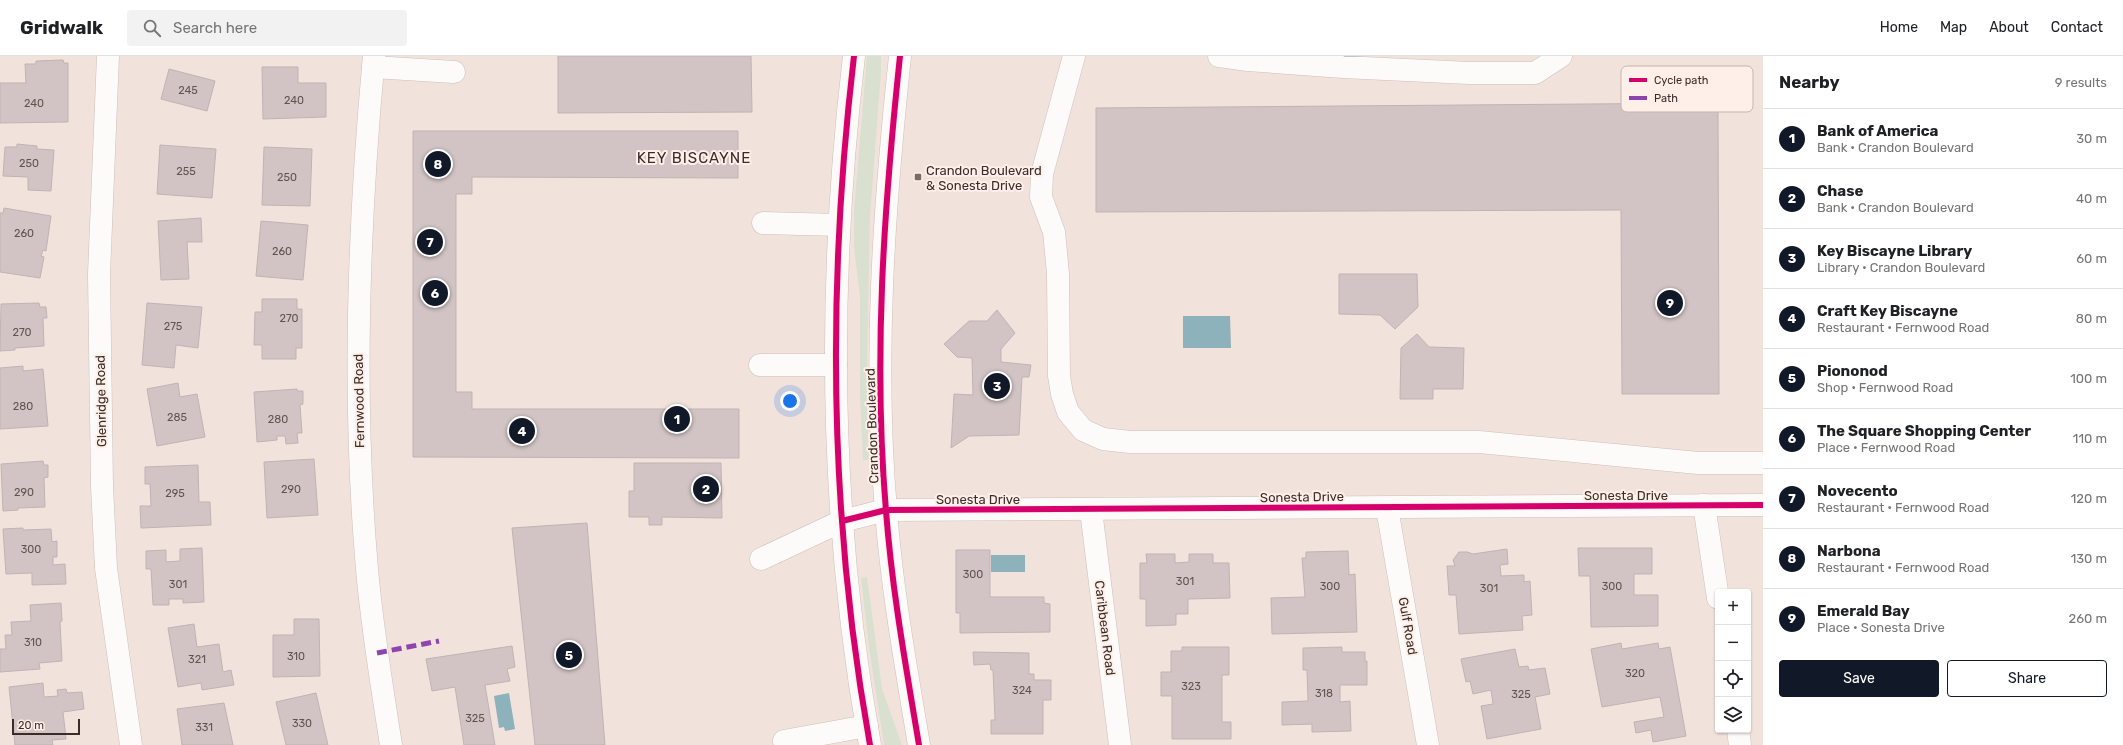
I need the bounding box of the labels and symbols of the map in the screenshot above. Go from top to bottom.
legend [1621,66,1753,112]
text: Cycle path [1654,74,1708,87]
house number: 245 [178,84,198,97]
text: Path [1654,92,1678,105]
house number: 240 [284,94,304,107]
house number: 240 [24,97,44,110]
pin: 8 [425,149,451,179]
district label: KEY BISCAYNE [637,149,751,167]
house number: 250 [19,157,39,170]
place label: Crandon Boulevard & Sonesta Drive [926,163,1042,193]
house number: 255 [176,165,196,178]
house number: 250 [277,171,297,184]
marker: Crandon Boulevard & Sonesta Drive [913,172,923,182]
house number: 260 [14,227,34,240]
pin: 7 [417,227,443,257]
house number: 260 [272,245,292,258]
pin: 6 [422,278,448,308]
pin: 9 [1657,288,1683,318]
house number: 270 [279,312,299,325]
house number: 275 [164,320,183,333]
house number: 270 [12,326,32,339]
street label: Fernwood Road [351,354,367,448]
street label: Glenridge Road [93,355,110,447]
street label: Crandon Boulevard [862,368,882,484]
pin: 3 [984,371,1010,401]
your location [780,391,800,411]
house number: 280 [13,400,33,413]
pin: 1 [664,404,690,434]
house number: 285 [167,411,187,424]
house number: 280 [268,413,288,426]
pin: 4 [509,416,535,446]
pin: 2 [693,474,719,504]
house number: 290 [281,483,301,496]
house number: 290 [14,486,34,499]
house number: 295 [165,487,185,500]
street label: Sonesta Drive [1584,488,1668,503]
street label: Sonesta Drive [1260,489,1344,505]
street label: Sonesta Drive [936,492,1020,507]
house number: 300 [21,543,41,556]
house number: 300 [963,568,983,581]
house number: 301 [1176,575,1194,588]
house number: 301 [169,578,187,591]
street label: Caribbean Road [1092,580,1118,676]
house number: 300 [1320,580,1340,593]
house number: 300 [1602,580,1622,593]
house number: 301 [1480,582,1498,595]
street label: Gulf Road [1396,596,1420,656]
house number: 310 [24,636,42,649]
pin: 5 [556,640,582,670]
house number: 310 [287,650,305,663]
house number: 321 [188,653,206,666]
house number: 320 [1625,667,1645,680]
house number: 323 [1181,680,1201,693]
house number: 324 [1012,684,1032,697]
house number: 318 [1315,687,1333,700]
house number: 325 [1511,688,1531,701]
house number: 325 [465,712,485,725]
scale bar [12,717,80,736]
house number: 330 [292,717,312,730]
house number: 331 [195,721,213,734]

